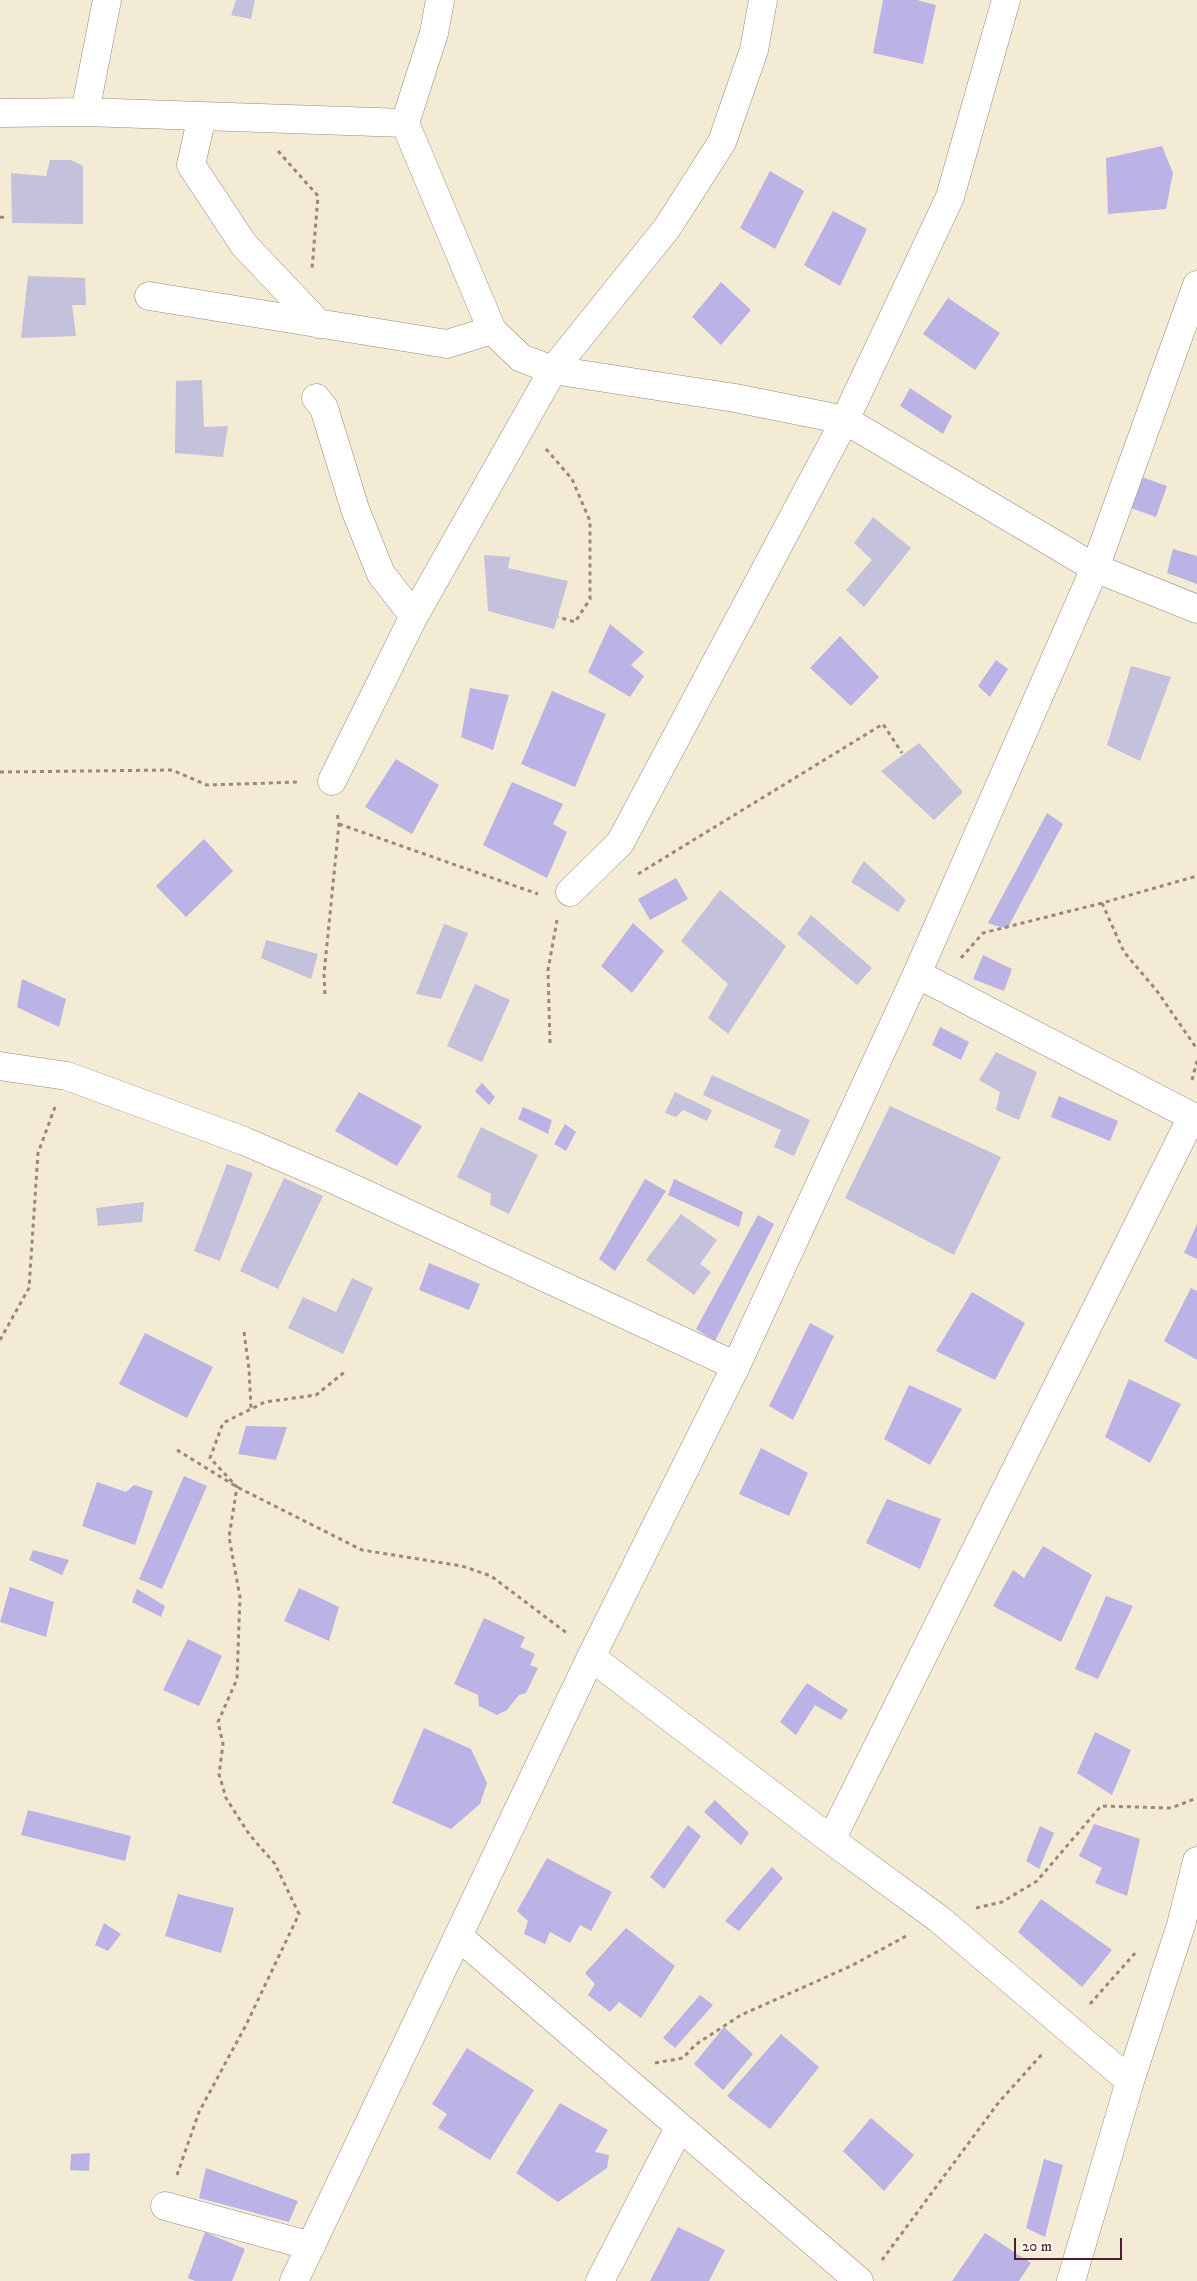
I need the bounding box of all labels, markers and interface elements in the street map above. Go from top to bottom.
scale bar [1017,2228,1124,2260]
text: 20 m [1022,2237,1052,2256]

